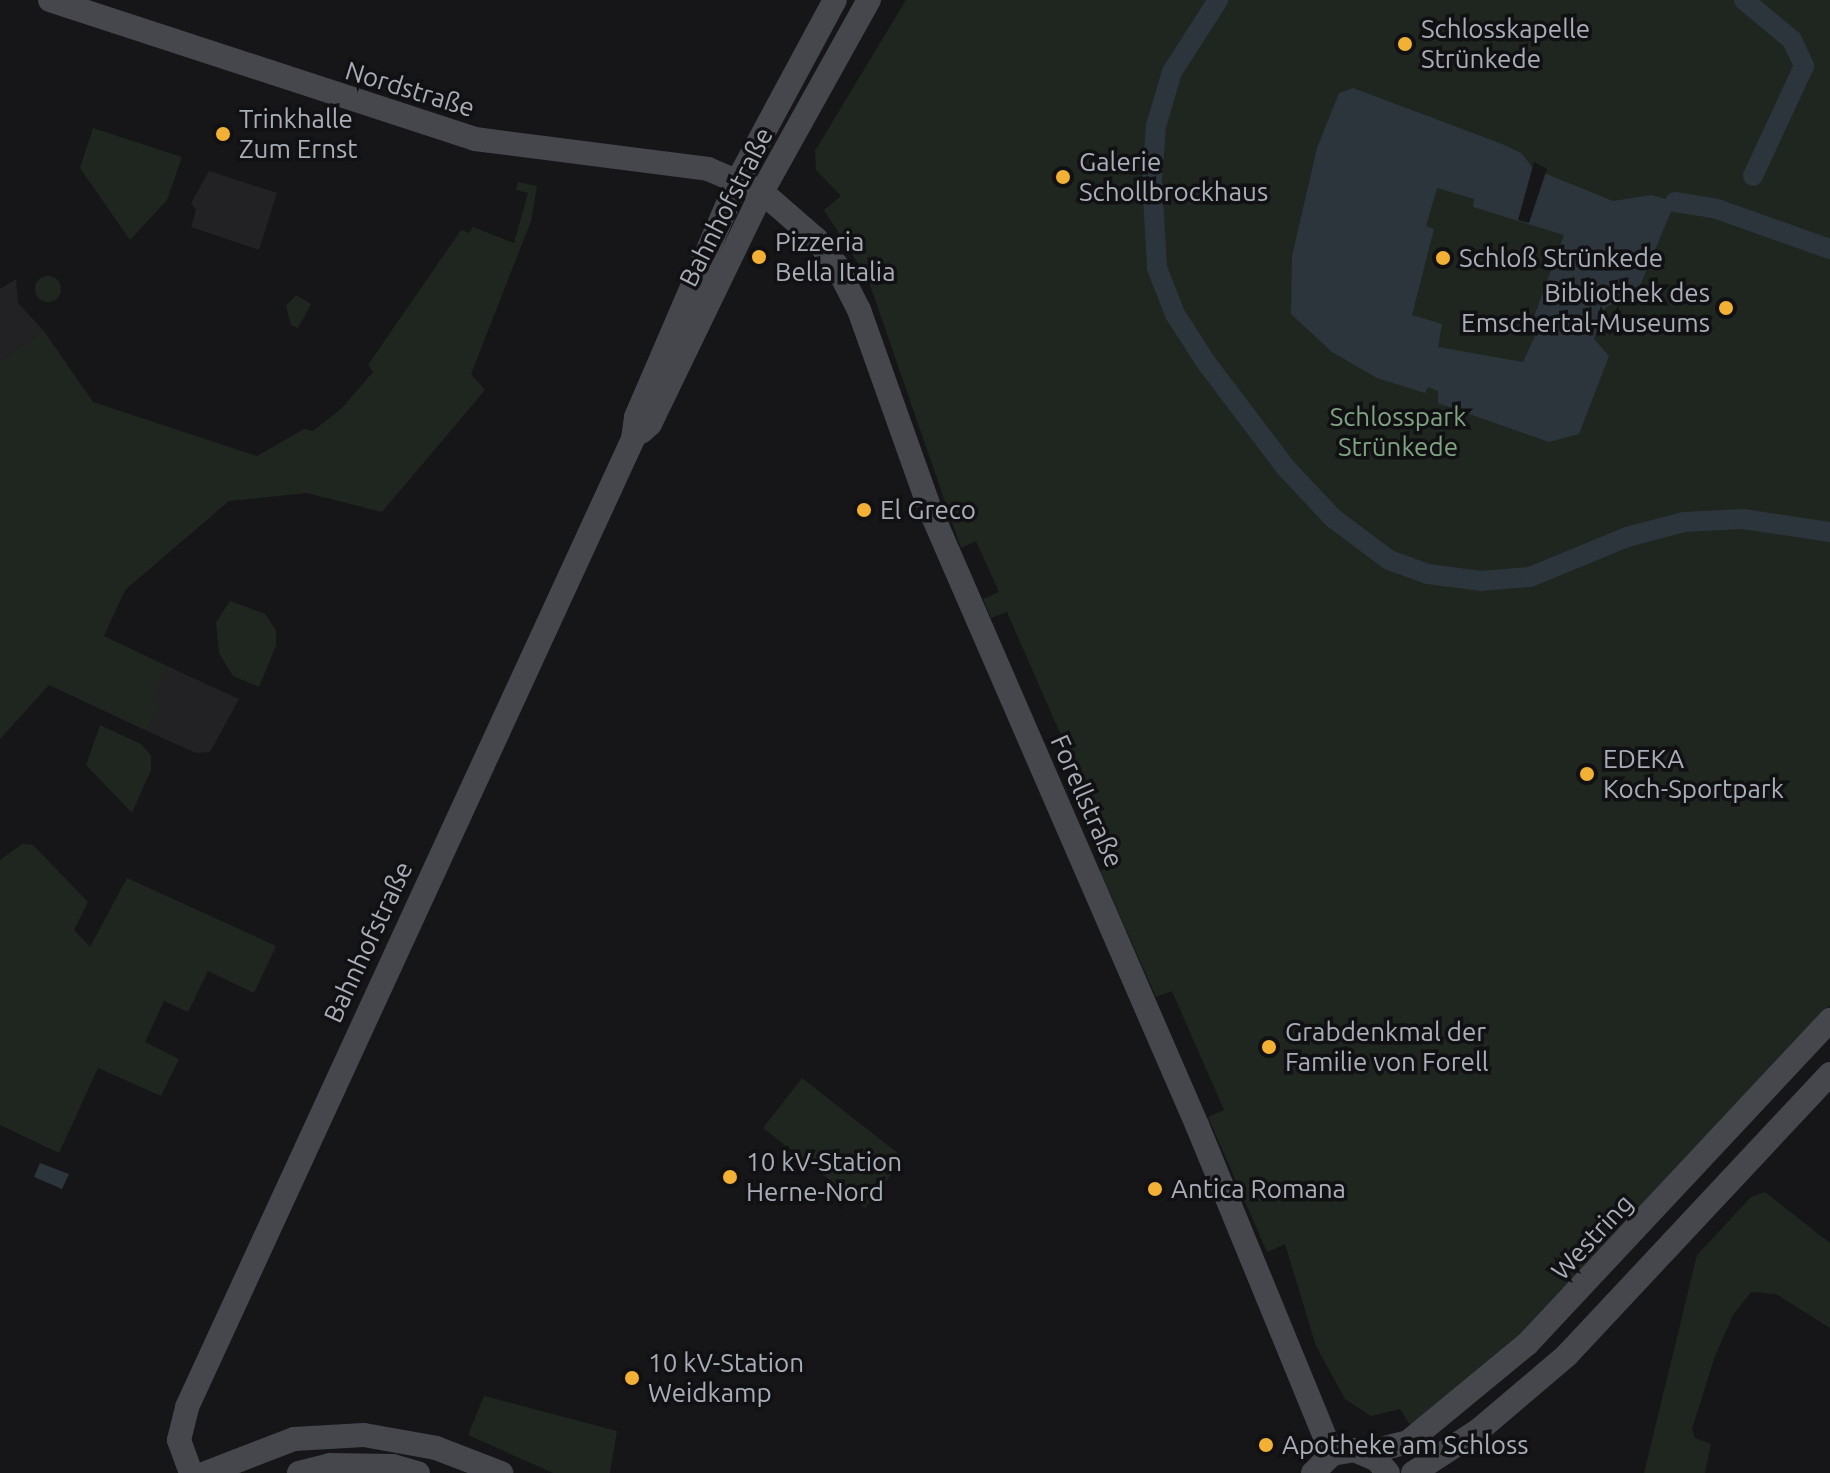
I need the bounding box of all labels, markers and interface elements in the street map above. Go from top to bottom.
place label: Schlosskapelle Strünkede [1421,13,1590,74]
marker: Schlosskapelle Strünkede [1396,35,1414,53]
street label: Nordstraße [342,55,478,123]
place label: Trinkhalle Zum Ernst [239,103,358,164]
street label: Bahnhofstraße [673,122,779,292]
marker: Trinkhalle Zum Ernst [214,125,232,143]
place label: Galerie Schollbrockhaus [1079,146,1268,208]
marker: Galerie Schollbrockhaus [1054,168,1072,186]
place label: Pizzeria Bella Italia [775,226,896,288]
place label: Schloß Strünkede [1459,242,1663,274]
marker: Pizzeria Bella Italia [750,248,768,266]
marker: Schloß Strünkede [1434,249,1452,267]
place label: Bibliothek des Emschertal-Museums [1461,277,1710,338]
marker: Bibliothek des Emschertal-Museums [1717,299,1735,317]
park label: Schlosspark Strünkede [1330,401,1466,462]
place label: El Greco [880,494,976,526]
marker: El Greco [855,501,873,519]
street label: Forellstraße [1044,730,1130,872]
place label: EDEKA Koch-Sportpark [1603,743,1784,804]
marker: EDEKA Koch-Sportpark [1578,765,1596,783]
street label: Bahnhofstraße [317,856,419,1028]
place label: Grabdenkmal der Familie von Forell [1285,1016,1489,1078]
marker: Grabdenkmal der Familie von Forell [1260,1038,1278,1056]
place label: 10 kV-Station Herne-Nord [746,1146,902,1208]
marker: 10 kV-Station Herne-Nord [721,1168,739,1186]
place label: Antica Romana [1171,1173,1346,1205]
marker: Antica Romana [1146,1180,1164,1198]
street label: Westring [1545,1188,1639,1286]
place label: 10 kV-Station Weidkamp [648,1347,804,1408]
marker: 10 kV-Station Weidkamp [623,1369,641,1387]
place label: Apotheke am Schloss [1282,1429,1529,1461]
marker: Apotheke am Schloss [1257,1436,1275,1454]

